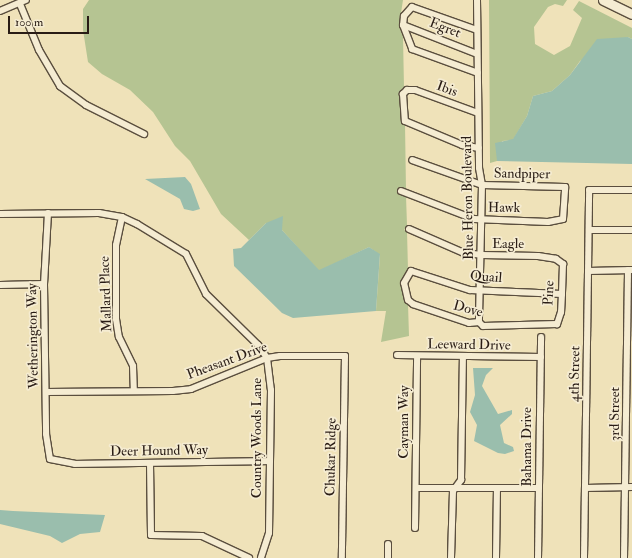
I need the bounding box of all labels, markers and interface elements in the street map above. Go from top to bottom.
scale bar [10,8,91,34]
street label: Egret [427,14,463,42]
text: 100 m [15,15,43,30]
street label: Ibis [434,78,460,100]
street label: Blue Heron Boulevard [459,136,477,260]
street label: Sandpiper [494,165,550,183]
street label: Hawk [488,199,520,217]
street label: Eagle [492,236,524,252]
street label: Mallard Place [96,256,116,332]
street label: Quail [469,268,503,286]
street label: Pine [540,280,558,306]
street label: Wetherington Way [24,283,42,389]
street label: Dove [451,297,485,321]
street label: Leeward Drive [427,336,511,354]
street label: Pheasant Drive [184,339,270,383]
street label: 4th Street [566,346,584,402]
street label: Country Woods Lane [249,378,265,498]
street label: Cayman Way [396,385,412,459]
street label: 3rd Street [607,387,623,441]
street label: Bahama Drive [519,407,535,487]
street label: Chukar Ridge [322,418,340,496]
street label: Deer Hound Way [110,442,208,460]

